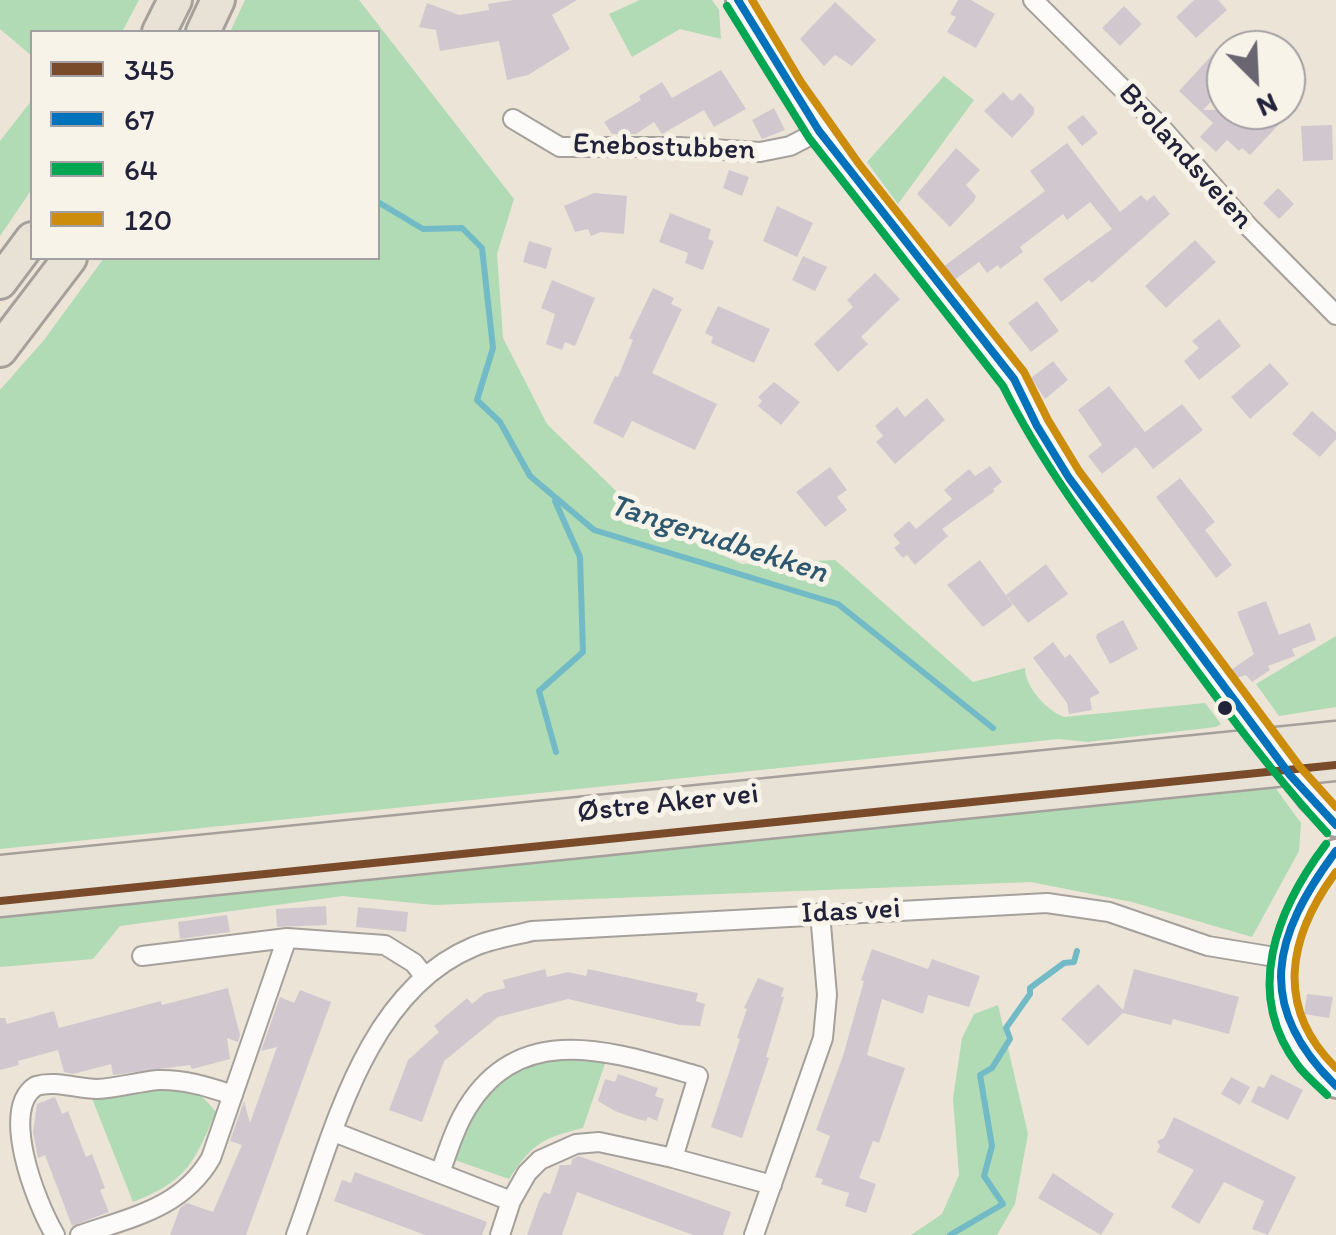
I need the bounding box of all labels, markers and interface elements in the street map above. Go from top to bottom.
legend [30,30,380,260]
north arrow [1206,30,1306,130]
text: 345 [124,51,174,88]
street label: Brolandsveien [1110,77,1260,237]
text: N [1252,86,1283,125]
text: 67 [124,101,155,138]
street label: Enebostubben [572,127,756,169]
text: 64 [124,151,158,188]
text: 120 [124,201,172,238]
water label: Tangerudbekken [604,487,832,593]
unlabelled marker [1215,698,1235,718]
street label: Østre Aker vei [576,777,760,831]
street label: Idas vei [800,891,902,933]

